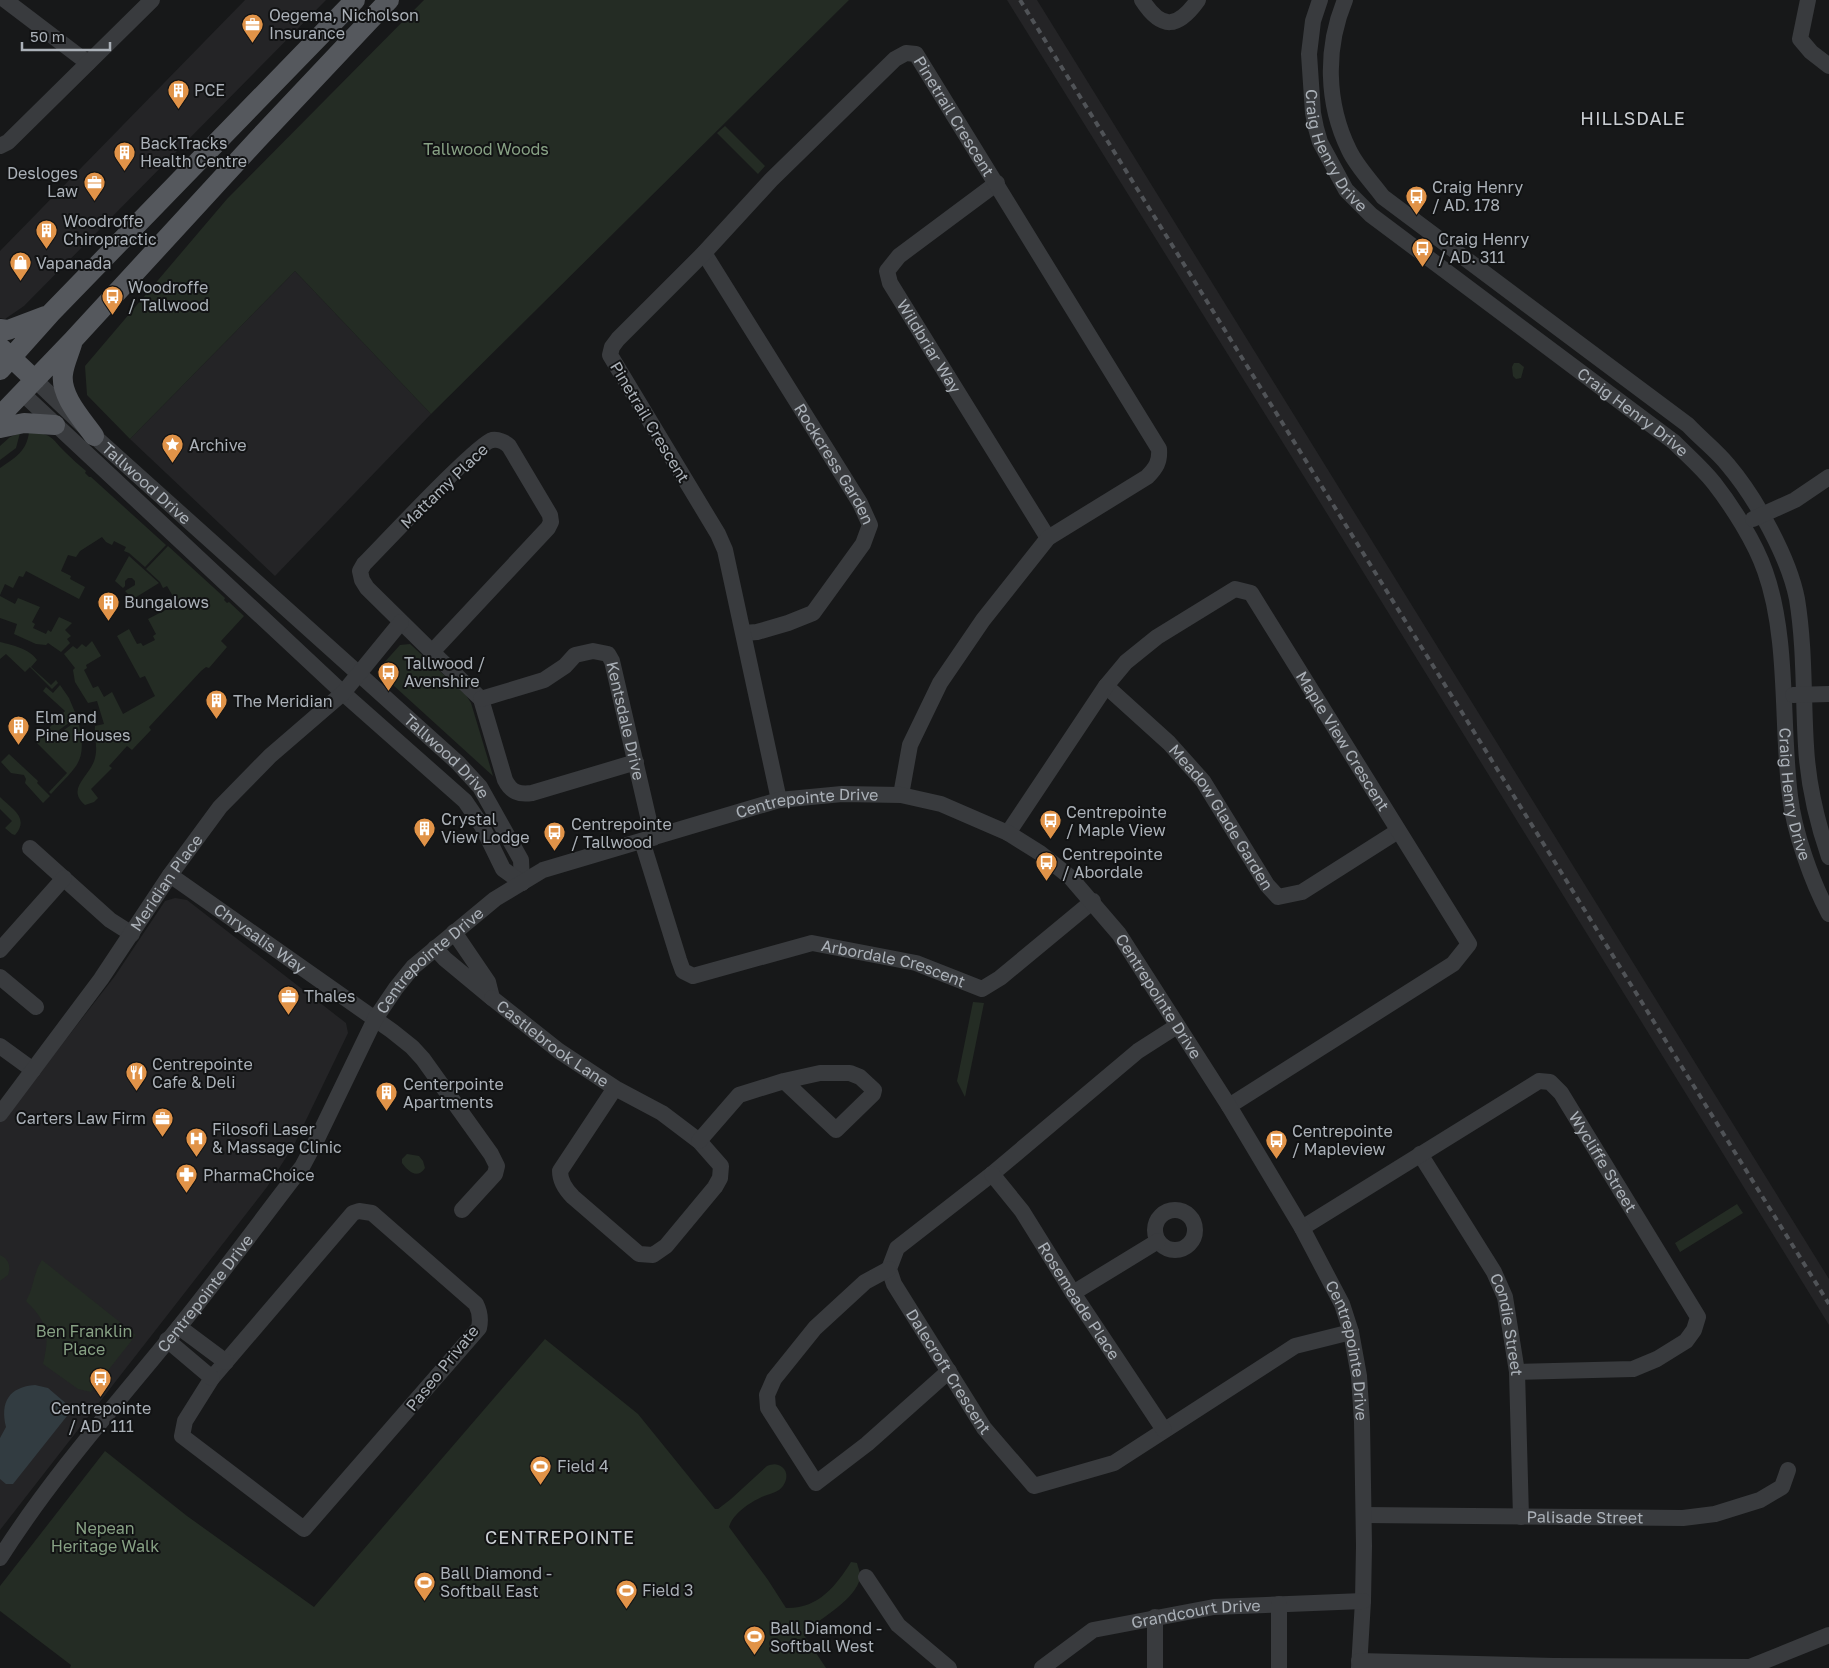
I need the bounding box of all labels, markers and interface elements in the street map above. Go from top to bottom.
place label: Oegema, Nicholson Insurance [269,5,419,43]
office icon: Oegema, Nicholson Insurance [241,12,265,43]
scale bar [22,20,110,52]
text: 50 m [30,27,65,45]
street label: Pinetrail Crescent [910,52,999,180]
building icon: PCE [166,78,190,109]
place label: PCE [194,80,225,100]
street label: Craig Henry Drive [1301,88,1372,216]
district label: HILLSDALE [1580,107,1686,129]
place label: BackTracks Health Centre [140,133,247,171]
park label: Tallwood Woods [423,139,549,159]
building icon: BackTracks Health Centre [112,140,136,171]
place label: Desloges Law [7,163,78,201]
office icon: Desloges Law [82,170,106,201]
place label: Craig Henry / AD. 178 [1432,177,1523,215]
bus stop icon: Craig Henry / AD. 178 [1404,184,1428,215]
place label: Woodroffe Chiropractic [63,211,157,249]
building icon: Woodroffe Chiropractic [35,218,59,249]
place label: Craig Henry / AD. 311 [1438,229,1529,267]
bus stop icon: Craig Henry / AD. 311 [1410,236,1434,267]
shop icon: Vapanada [8,251,32,282]
place label: Vapanada [36,253,111,273]
place label: Woodroffe / Tallwood [128,277,209,315]
bus stop icon: Woodroffe / Tallwood [100,284,124,315]
street label: Wildbriar Way [893,296,966,397]
street label: Pinetrail Crescent [606,358,694,486]
street label: Craig Henry Drive [1573,363,1693,461]
street label: Rockcress Garden [790,399,878,528]
place icon: Archive [161,433,185,464]
place label: Archive [189,435,247,455]
street label: Tallwood Drive [98,438,195,528]
street label: Mattamy Place [396,439,492,533]
building icon: Bungalows [96,590,120,621]
place label: Bungalows [124,592,209,612]
place label: Tallwood / Avenshire [404,653,485,691]
street label: Kentsdale Drive [602,659,649,782]
bus stop icon: Tallwood / Avenshire [376,660,400,691]
street label: Maple View Crescent [1292,667,1394,815]
building icon: The Meridian [205,689,229,720]
place label: The Meridian [233,691,333,711]
place label: Elm and Pine Houses [35,707,131,745]
street label: Tallwood Drive [400,709,494,802]
building icon: Elm and Pine Houses [7,714,31,745]
street label: Craig Henry Drive [1775,727,1815,863]
street label: Meadow Glade Garden [1165,740,1278,894]
street label: Centrepointe Drive [733,784,879,822]
place label: Centrepointe / Maple View [1066,802,1167,840]
place label: Crystal View Lodge [441,809,530,847]
bus stop icon: Centrepointe / Maple View [1038,809,1062,840]
place label: Centrepointe / Tallwood [571,814,672,852]
building icon: Crystal View Lodge [413,816,437,847]
bus stop icon: Centrepointe / Tallwood [543,821,567,852]
street label: Meridian Place [126,830,207,935]
place label: Centrepointe / Abordale [1062,844,1163,882]
bus stop icon: Centrepointe / Abordale [1034,851,1058,882]
street label: Chrysalis Way [210,899,310,978]
street label: Centrepointe Drive [371,903,487,1018]
street label: Centrepointe Drive [1111,930,1206,1062]
street label: Arbordale Crescent [820,935,968,991]
office icon: Thales [276,984,300,1015]
place label: Thales [304,986,356,1006]
street label: Castlebrook Lane [493,996,613,1091]
place label: Centrepointe Cafe & Deli [152,1054,253,1092]
restaurant icon: Centrepointe Cafe & Deli [124,1061,148,1092]
place label: Centerpointe Apartments [403,1074,504,1112]
building icon: Centerpointe Apartments [375,1081,399,1112]
office icon: Carters Law Firm [150,1106,174,1137]
place label: Carters Law Firm [16,1108,146,1128]
street label: Wycliffe Street [1565,1108,1641,1216]
place label: Filosofi Laser & Massage Clinic [212,1119,342,1157]
place label: Centrepointe / Mapleview [1292,1121,1393,1159]
hospital icon: Filosofi Laser & Massage Clinic [184,1126,208,1157]
bus stop icon: Centrepointe / Mapleview [1264,1128,1288,1159]
pharmacy icon: PharmaChoice [175,1163,199,1194]
place label: PharmaChoice [203,1165,314,1185]
street label: Centrepointe Drive [153,1230,257,1356]
street label: Rosemeade Place [1034,1238,1124,1364]
street label: Condie Street [1486,1270,1527,1376]
street label: Centrepointe Drive [1321,1277,1372,1421]
street label: Dalecroft Crescent [902,1305,995,1439]
park label: Ben Franklin Place [36,1321,132,1359]
street label: Paseo Private [401,1321,483,1415]
bus stop icon: Centrepointe / AD. 111 [89,1367,113,1398]
place label: Centrepointe / AD. 111 [51,1398,151,1436]
sports icon: Field 4 [529,1454,553,1485]
place label: Field 4 [557,1456,609,1476]
street label: Palisade Street [1526,1507,1644,1528]
park label: Nepean Heritage Walk [51,1518,159,1556]
district label: CENTREPOINTE [485,1526,635,1548]
place label: Ball Diamond - Softball East [440,1563,552,1601]
sports icon: Ball Diamond - Softball East [412,1570,436,1601]
sports icon: Field 3 [614,1578,638,1609]
place label: Field 3 [642,1580,693,1600]
street label: Grandcourt Drive [1129,1595,1261,1633]
place label: Ball Diamond - Softball West [770,1618,882,1656]
sports icon: Ball Diamond - Softball West [742,1625,766,1656]

